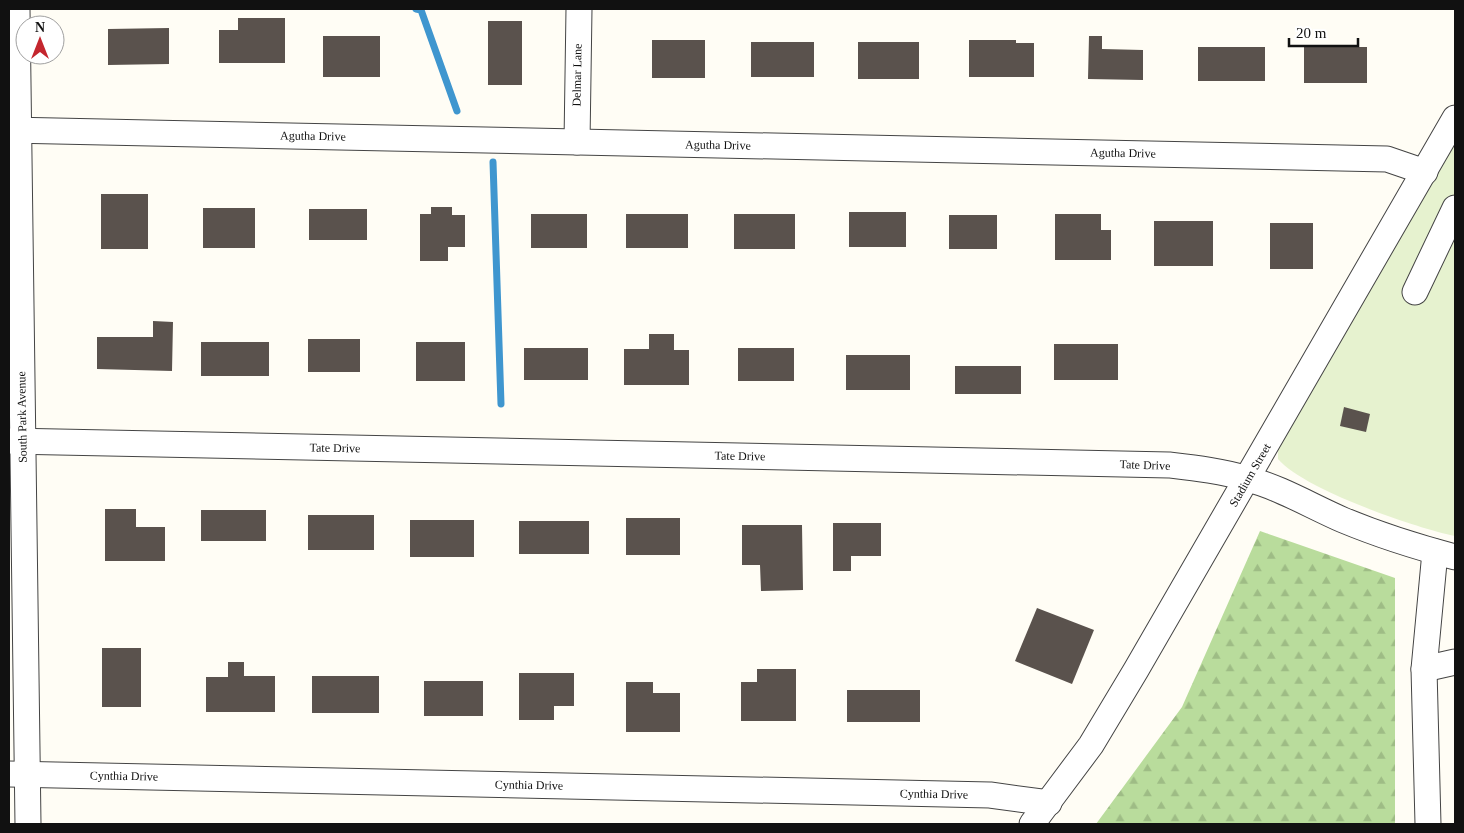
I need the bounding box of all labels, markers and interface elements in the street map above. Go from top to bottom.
north arrow [15,15,65,65]
scale bar [1289,15,1358,47]
text: N [35,20,45,35]
text: 20 m [1296,25,1327,41]
street label: Delmar Lane [569,43,585,107]
street label: Agutha Drive [280,128,346,144]
street label: Agutha Drive [685,137,751,153]
street label: Agutha Drive [1090,145,1156,161]
street label: South Park Avenue [14,371,30,463]
street label: Stadium Street [1226,440,1274,509]
street label: Tate Drive [309,441,361,455]
street label: Tate Drive [714,449,766,463]
street label: Tate Drive [1119,457,1171,473]
street label: Cynthia Drive [90,768,158,784]
street label: Cynthia Drive [495,777,563,793]
street label: Cynthia Drive [900,786,968,802]

